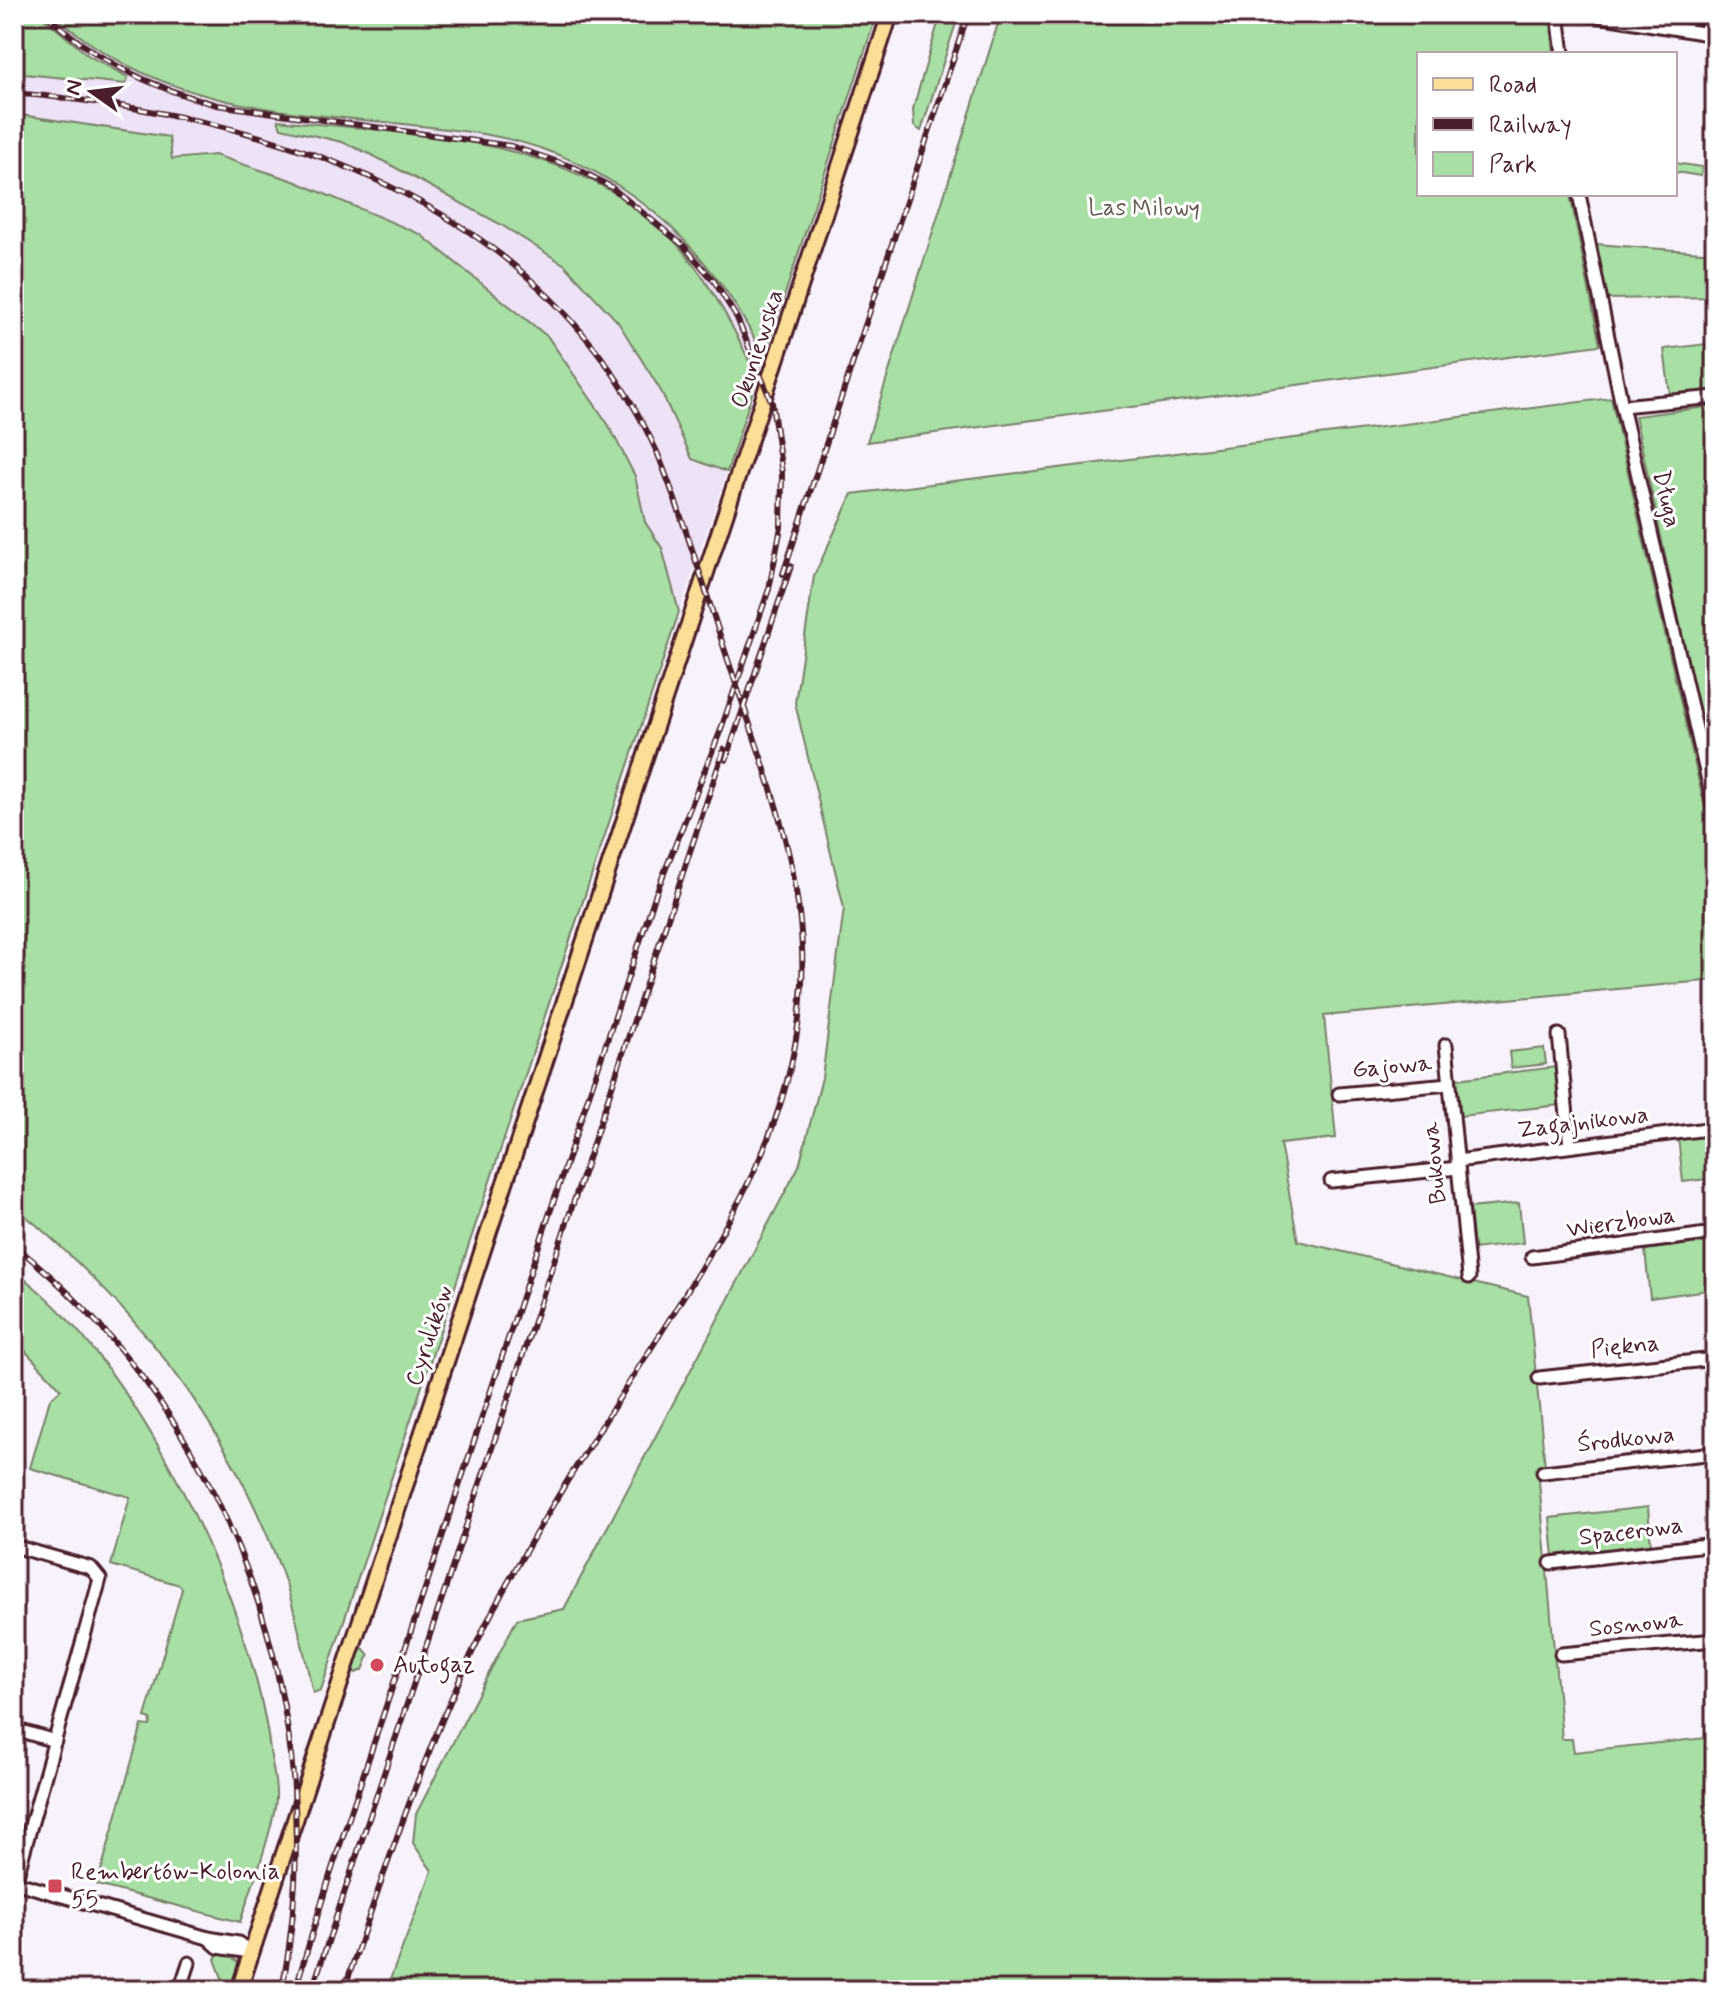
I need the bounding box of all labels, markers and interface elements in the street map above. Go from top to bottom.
north arrow [52,52,132,132]
legend [1417,52,1677,196]
text: Road [1489,70,1537,101]
text: N [59,77,90,98]
text: Railway [1489,110,1572,141]
text: Park [1489,150,1537,181]
park label: Las Milowy [1088,193,1200,224]
street label: Okuniewska [724,286,792,412]
street label: Długa [1644,467,1688,531]
street label: Gajowa [1351,1048,1434,1086]
street label: Zagajnikowa [1516,1100,1651,1149]
street label: Bukowa [1415,1120,1455,1205]
street label: Wierzbowa [1565,1200,1677,1246]
street label: Cyrulików [399,1282,461,1390]
street label: Piękna [1589,1328,1661,1366]
street label: Środkowa [1576,1419,1676,1461]
street label: Spacerowa [1577,1510,1685,1554]
street label: Sosnowa [1588,1605,1685,1645]
place label: Autogaz [393,1650,475,1684]
marker: Autogaz [368,1656,386,1674]
place label: Rembertów-Kolonia 55 [71,1857,280,1916]
marker: Rembertów-Kolonia 55 [46,1877,64,1895]

